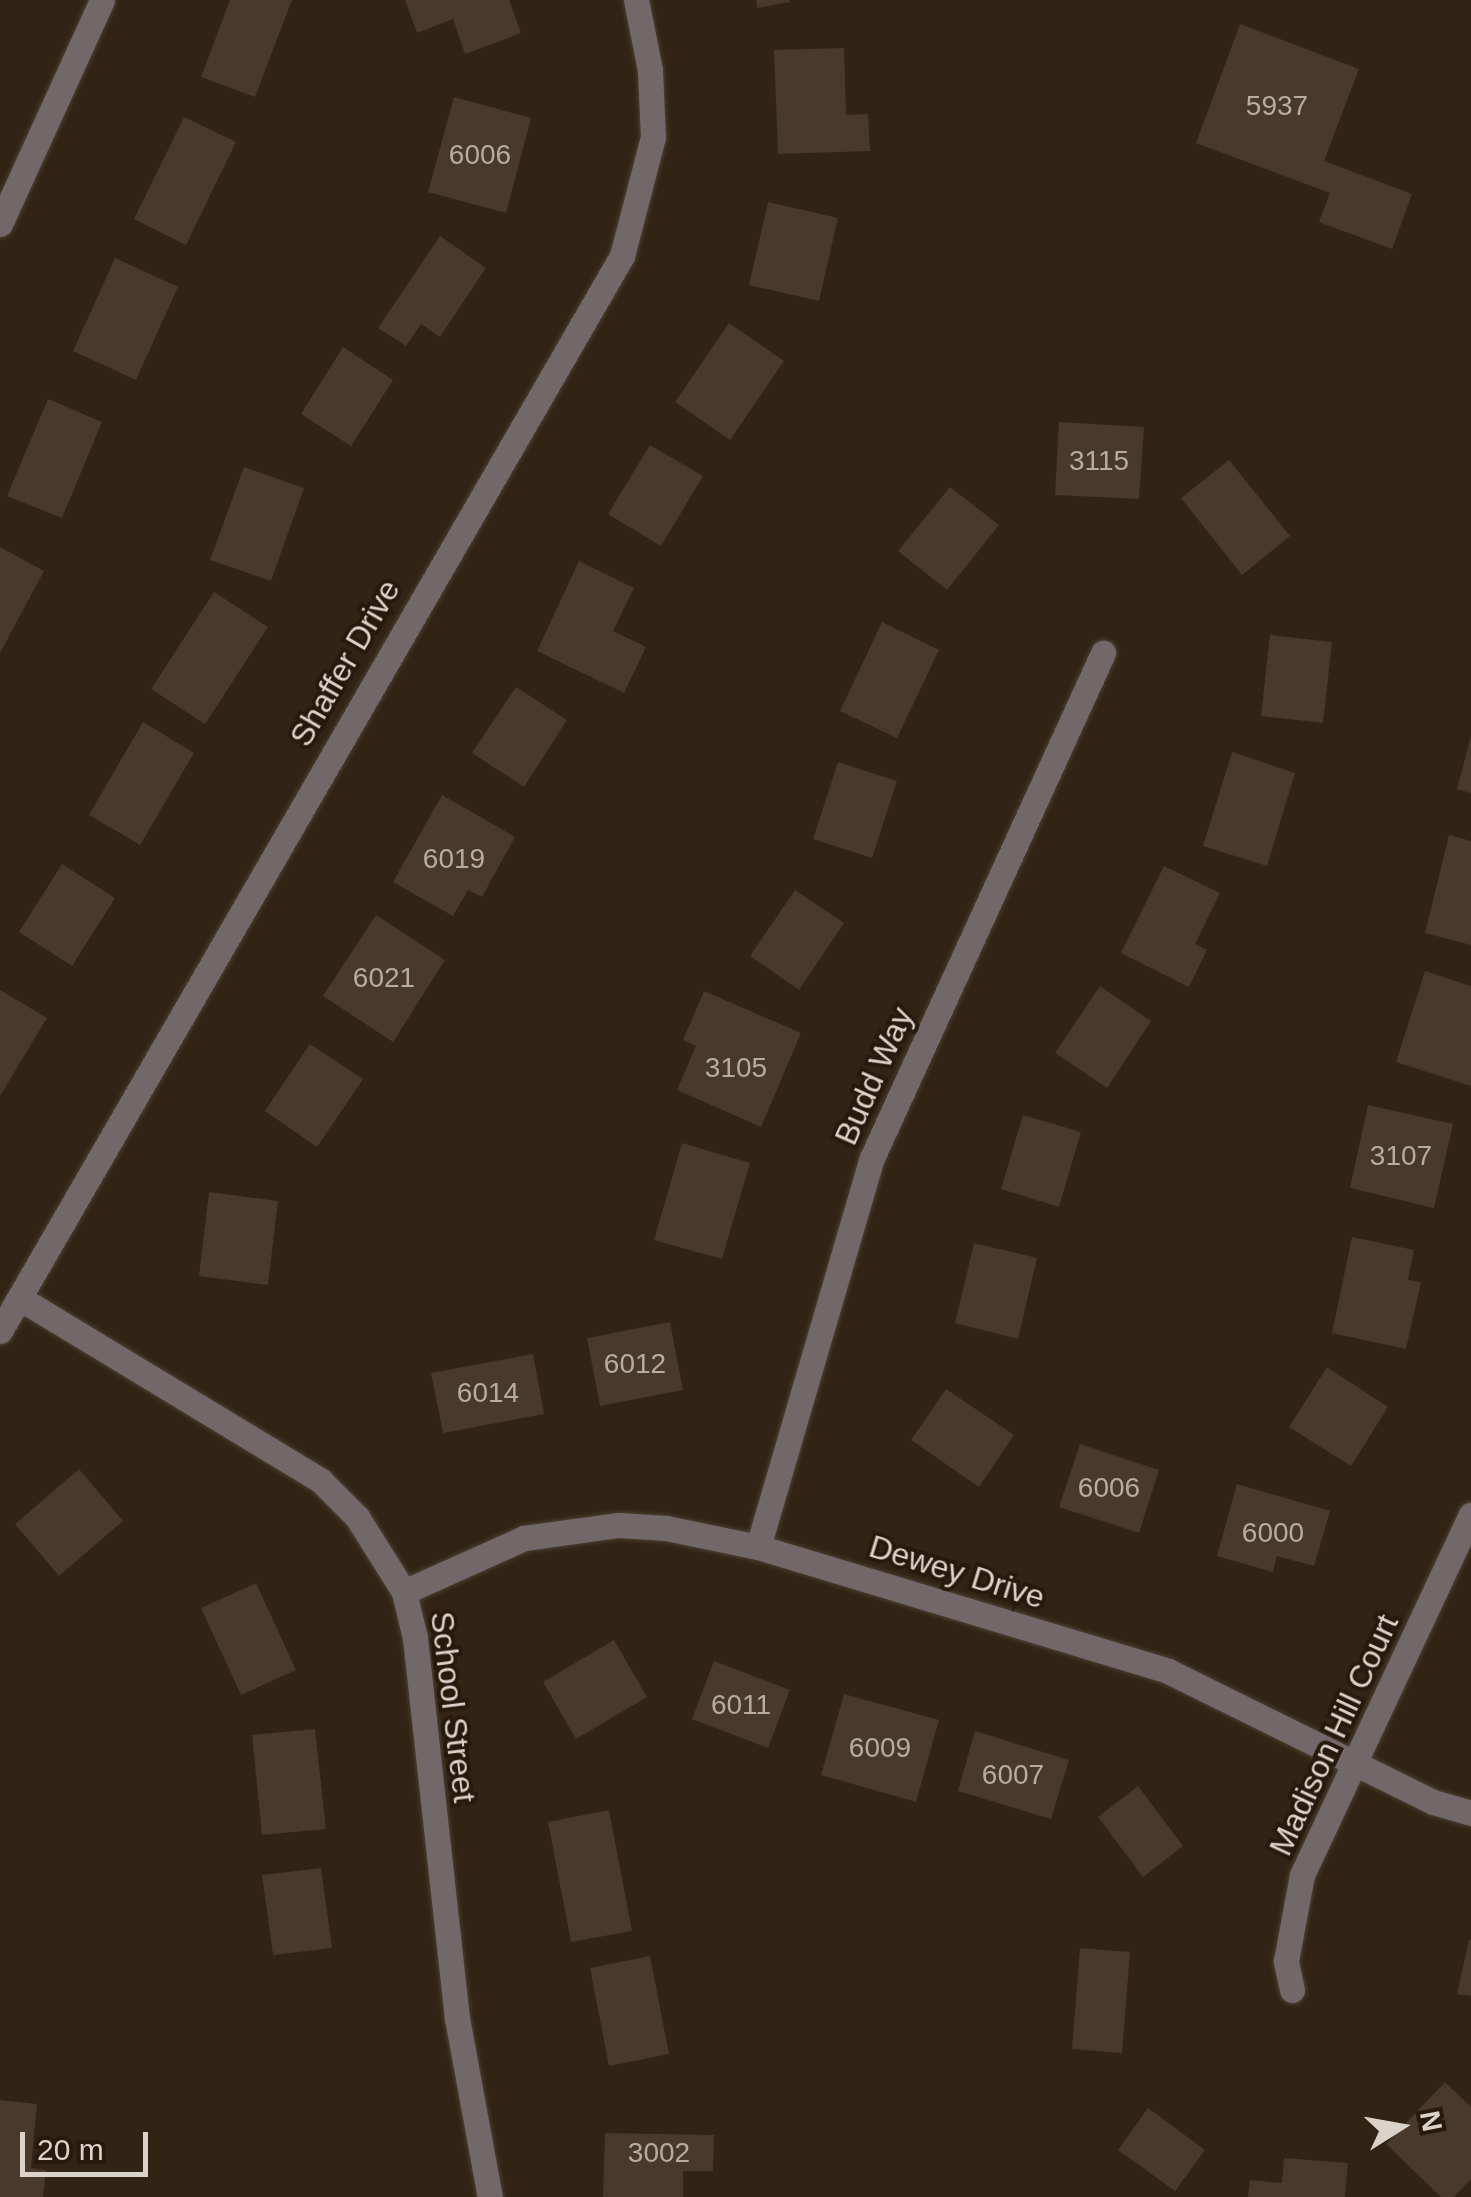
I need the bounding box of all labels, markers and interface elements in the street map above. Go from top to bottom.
house number: 5937 [1246,89,1308,123]
house number: 6006 [449,138,511,172]
house number: 3115 [1069,444,1129,478]
street label: Shaffer Drive [282,573,408,753]
house number: 6019 [423,842,485,876]
house number: 6021 [353,961,415,995]
street label: Budd Way [827,1001,921,1151]
house number: 3105 [705,1051,767,1085]
house number: 3107 [1370,1139,1432,1173]
house number: 6012 [604,1347,666,1381]
house number: 6014 [457,1376,519,1410]
house number: 6006 [1078,1471,1140,1505]
house number: 6000 [1242,1516,1304,1550]
street label: Dewey Drive [865,1527,1049,1617]
street label: Madison Hill Court [1261,1608,1407,1862]
street label: School Street [422,1609,484,1805]
house number: 6011 [711,1688,771,1722]
house number: 6009 [849,1731,911,1765]
house number: 6007 [982,1758,1044,1792]
north arrow [1351,2077,1451,2177]
text: N [1414,2108,1448,2134]
scale bar [25,2112,152,2174]
text: 20 m [37,2133,104,2166]
house number: 3002 [628,2136,690,2170]

